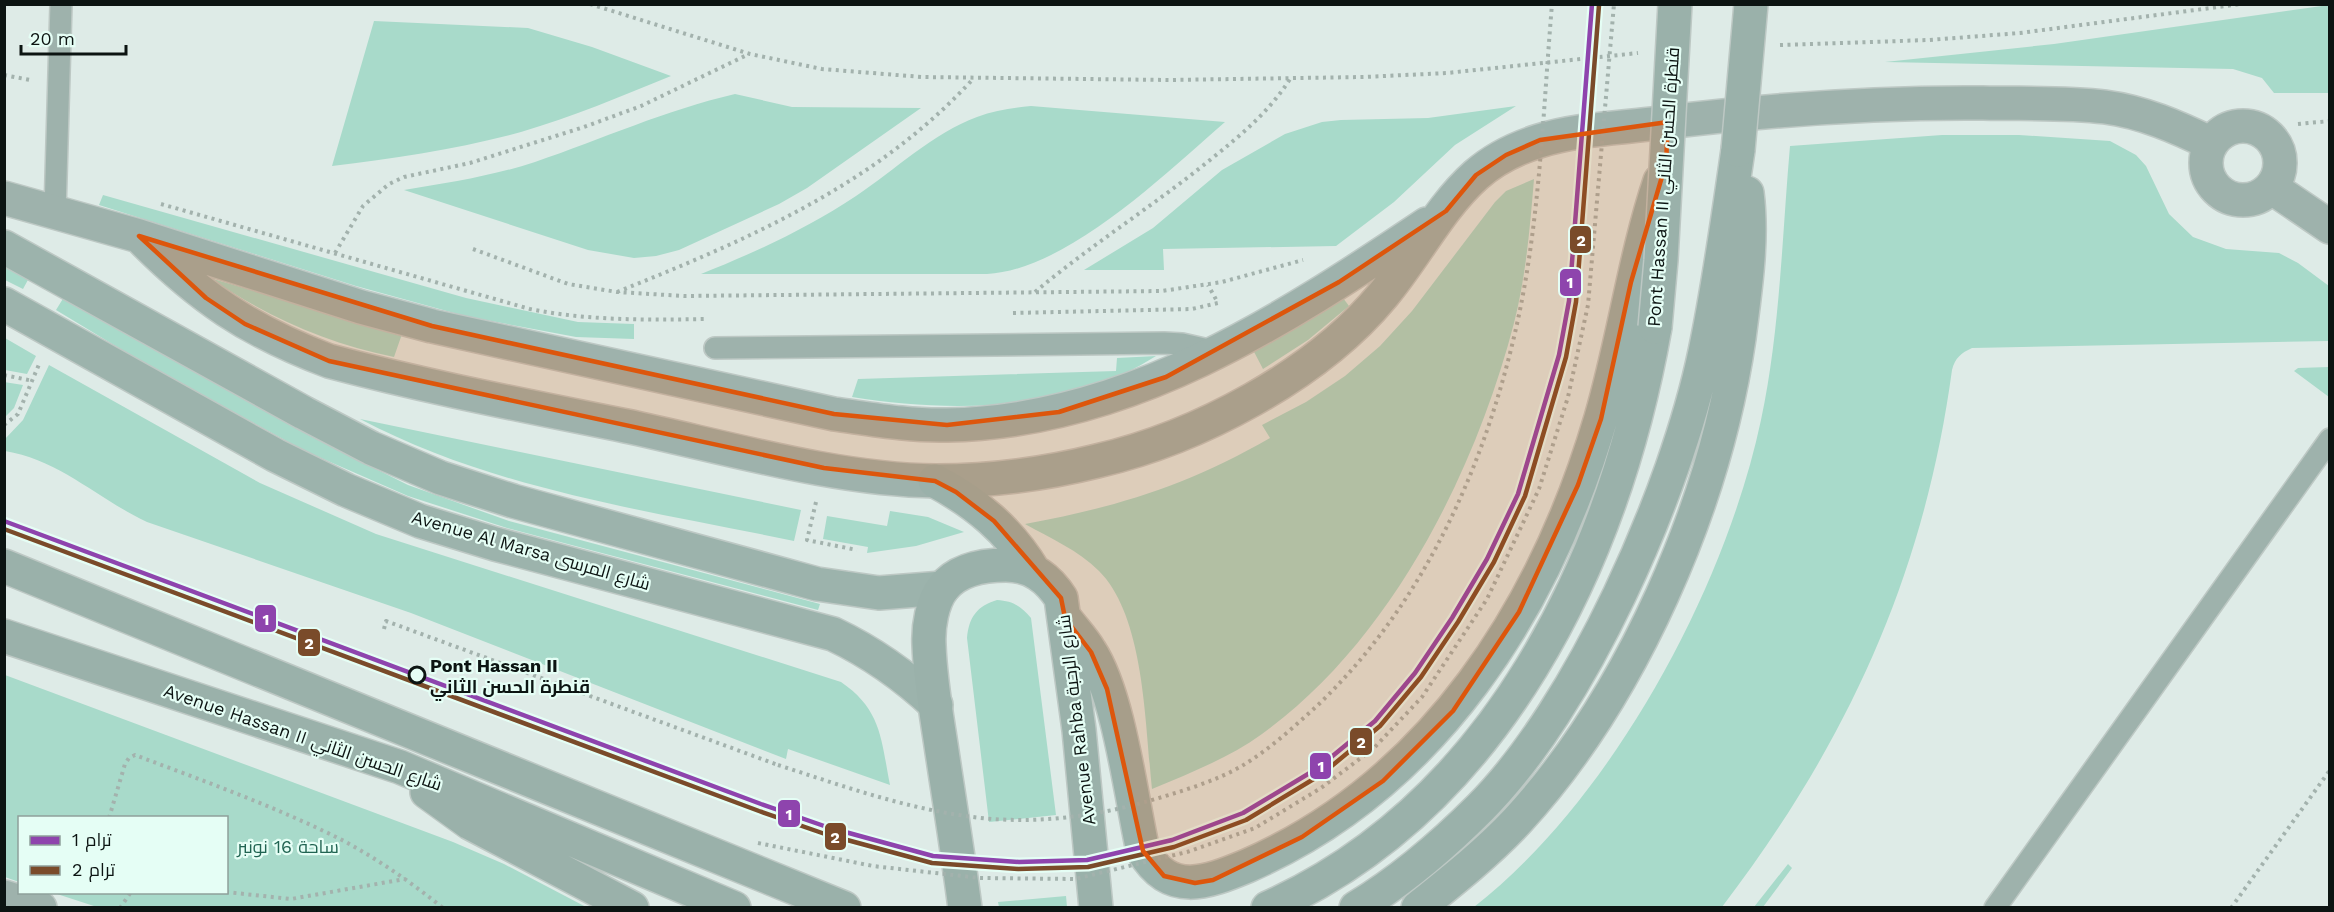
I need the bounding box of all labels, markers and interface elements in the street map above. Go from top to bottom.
scale bar [21,18,126,56]
text: 20 m [30,28,75,49]
street label: Pont Hassan II قنطرة الحسن الثاني [1643,46,1687,328]
line badge: 2 [1569,225,1592,254]
text: 2 [1576,231,1586,250]
line badge: 1 [1559,268,1582,297]
text: 1 [1567,273,1573,292]
street label: Avenue Al Marsa شارع المرسى [409,506,653,596]
line badge: 1 [254,604,277,633]
text: 1 [263,610,269,629]
street label: Avenue Rahba شارع الرحبة [1053,613,1101,827]
line badge: 2 [297,628,321,657]
text: 2 [304,634,314,653]
place label: Pont Hassan II قنطرة الحسن الثاني [430,655,590,702]
marker: Pont Hassan II قنطرة الحسن الثاني [408,666,426,684]
street label: Avenue Hassan II شارع الحسن الثاني [160,679,445,798]
line badge: 2 [1349,727,1373,756]
text: 2 [1356,733,1366,752]
line badge: 1 [1309,752,1332,780]
text: 1 [1318,757,1324,776]
line badge: 1 [777,799,801,828]
text: 1 [786,805,792,824]
legend [18,816,228,894]
line badge: 2 [824,822,847,851]
text: 2 [830,828,840,847]
text: ترام 1 [72,829,112,852]
park label: ساحة 16 نونبر [236,836,339,858]
text: ترام 2 [72,859,115,882]

